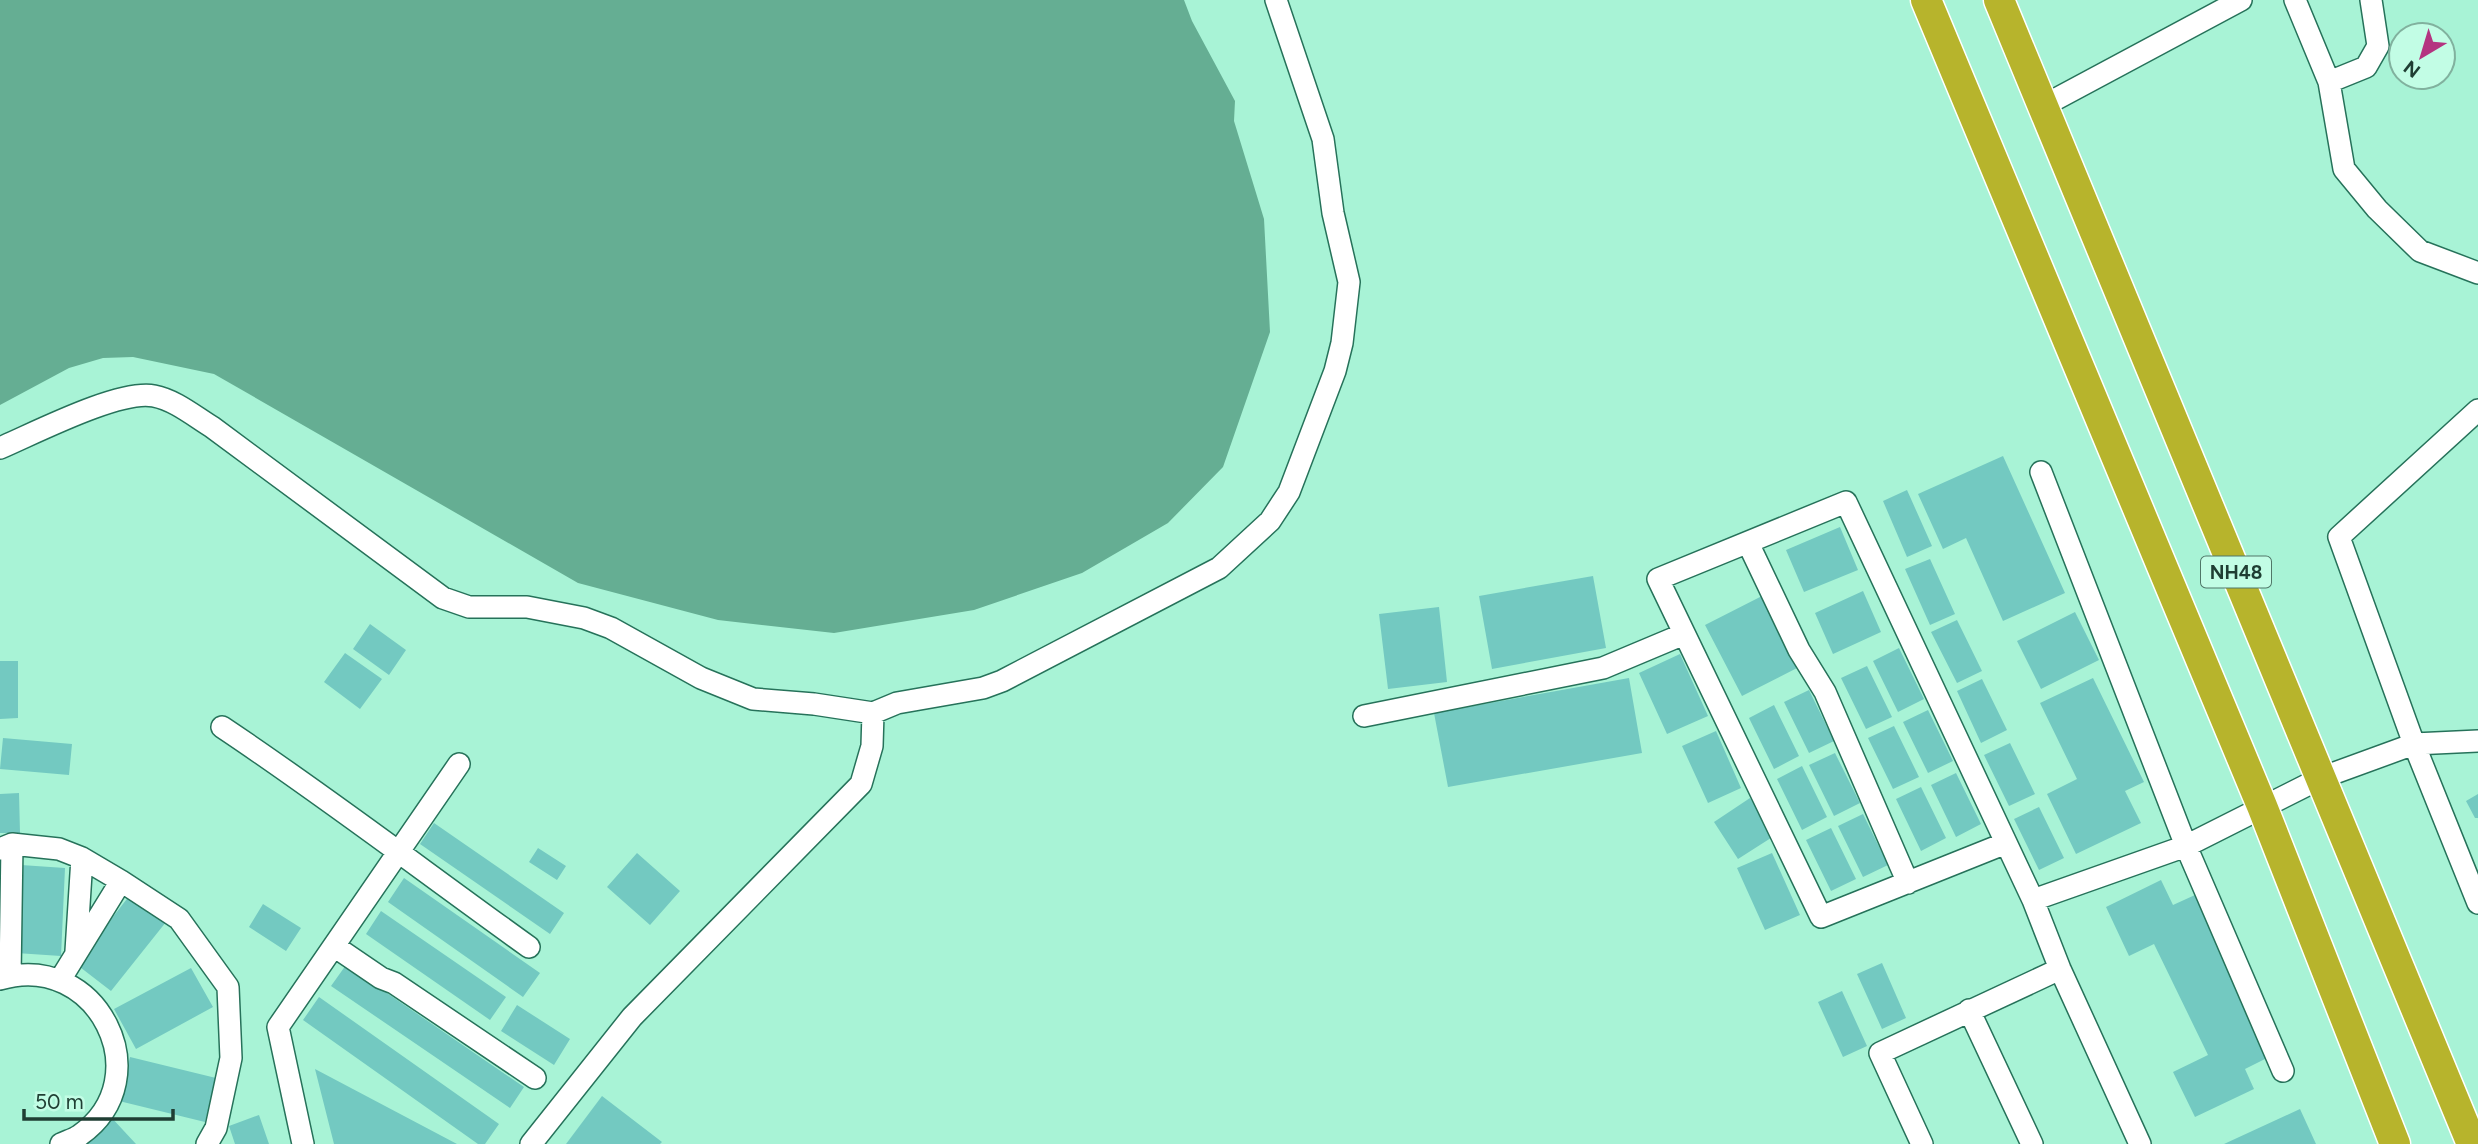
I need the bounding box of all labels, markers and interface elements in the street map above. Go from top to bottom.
north arrow [2387,21,2457,91]
text: N [2399,55,2425,83]
road number: NH48 [2201,556,2271,587]
scale bar [24,1078,173,1122]
text: 50 m [35,1089,84,1114]

